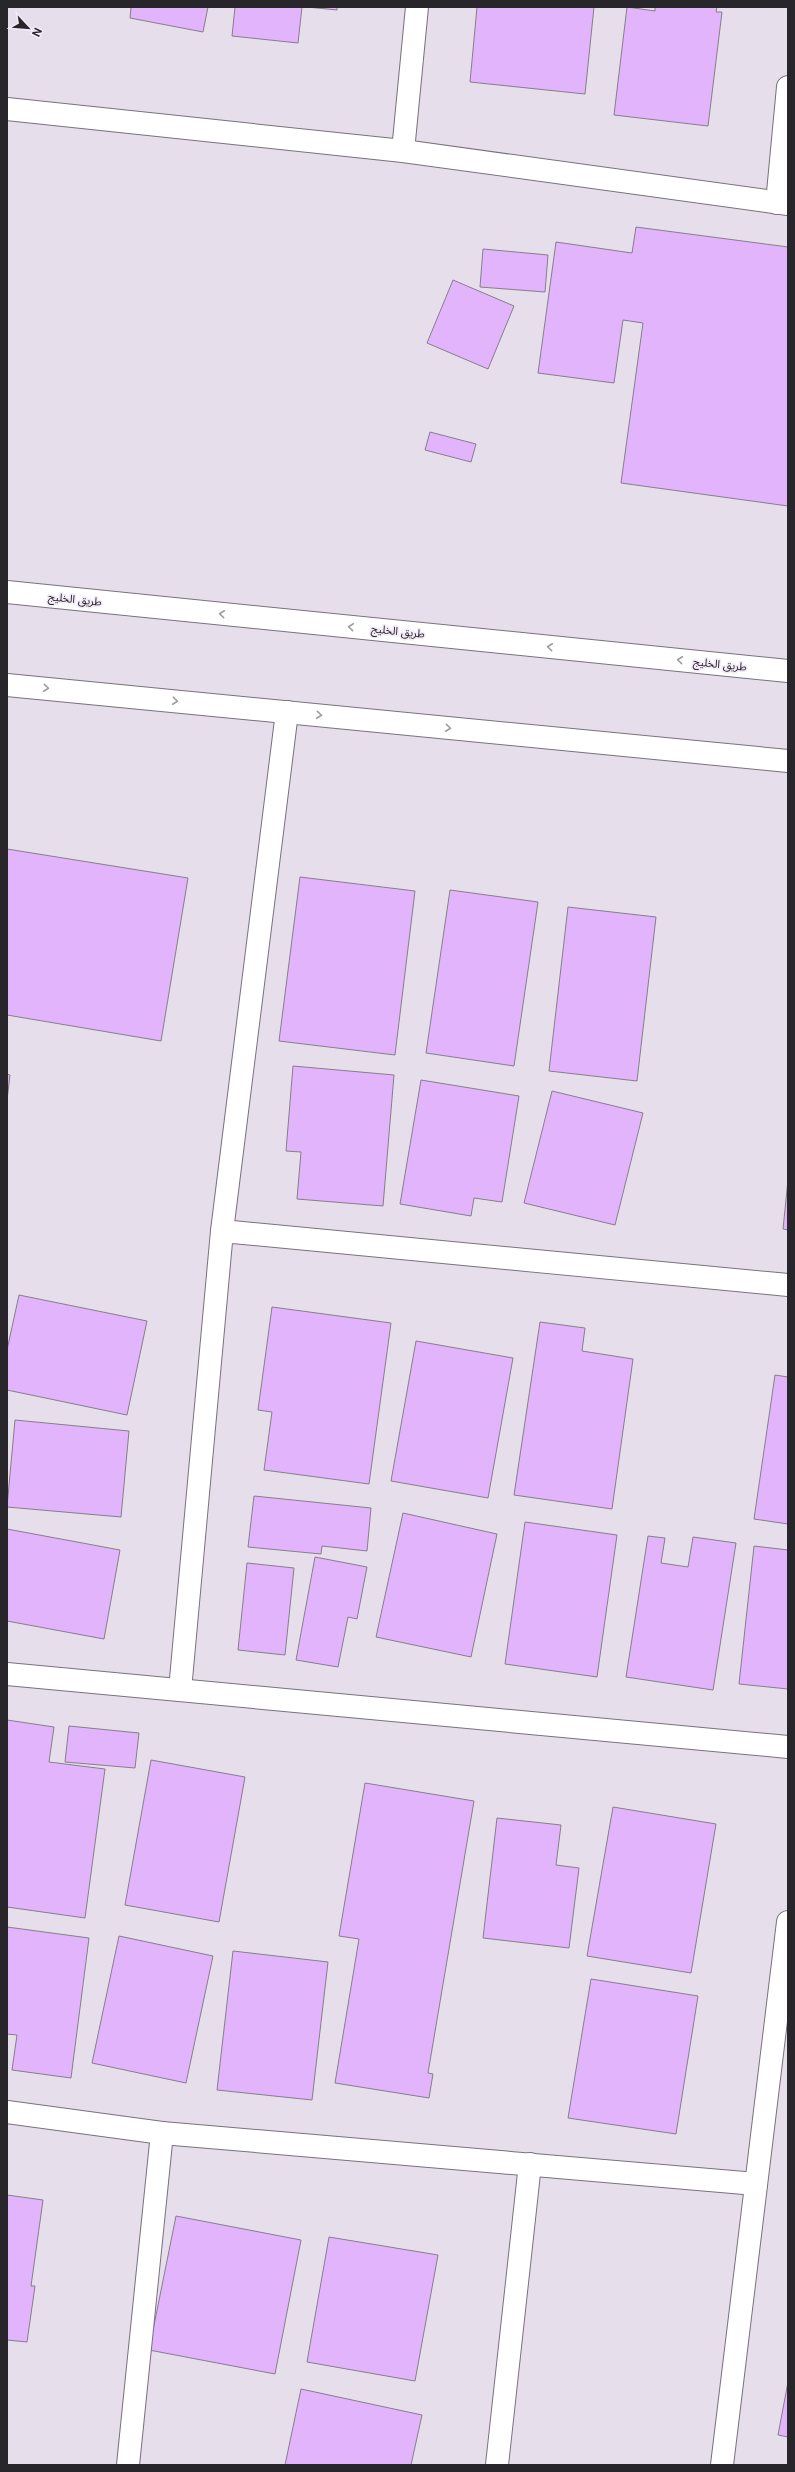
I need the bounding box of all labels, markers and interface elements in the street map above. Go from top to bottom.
north arrow [8,8,48,48]
text: N [29,26,45,39]
street label: طريق الخليج [47,589,102,610]
one-way arrow [219,609,225,618]
street label: طريق الخليج [370,621,425,642]
one-way arrow [348,622,354,631]
one-way arrow [547,643,553,652]
street label: طريق الخليج [692,654,747,675]
one-way arrow [677,656,683,665]
one-way arrow [43,684,49,693]
one-way arrow [172,696,178,705]
one-way arrow [315,710,322,719]
one-way arrow [445,723,451,732]

